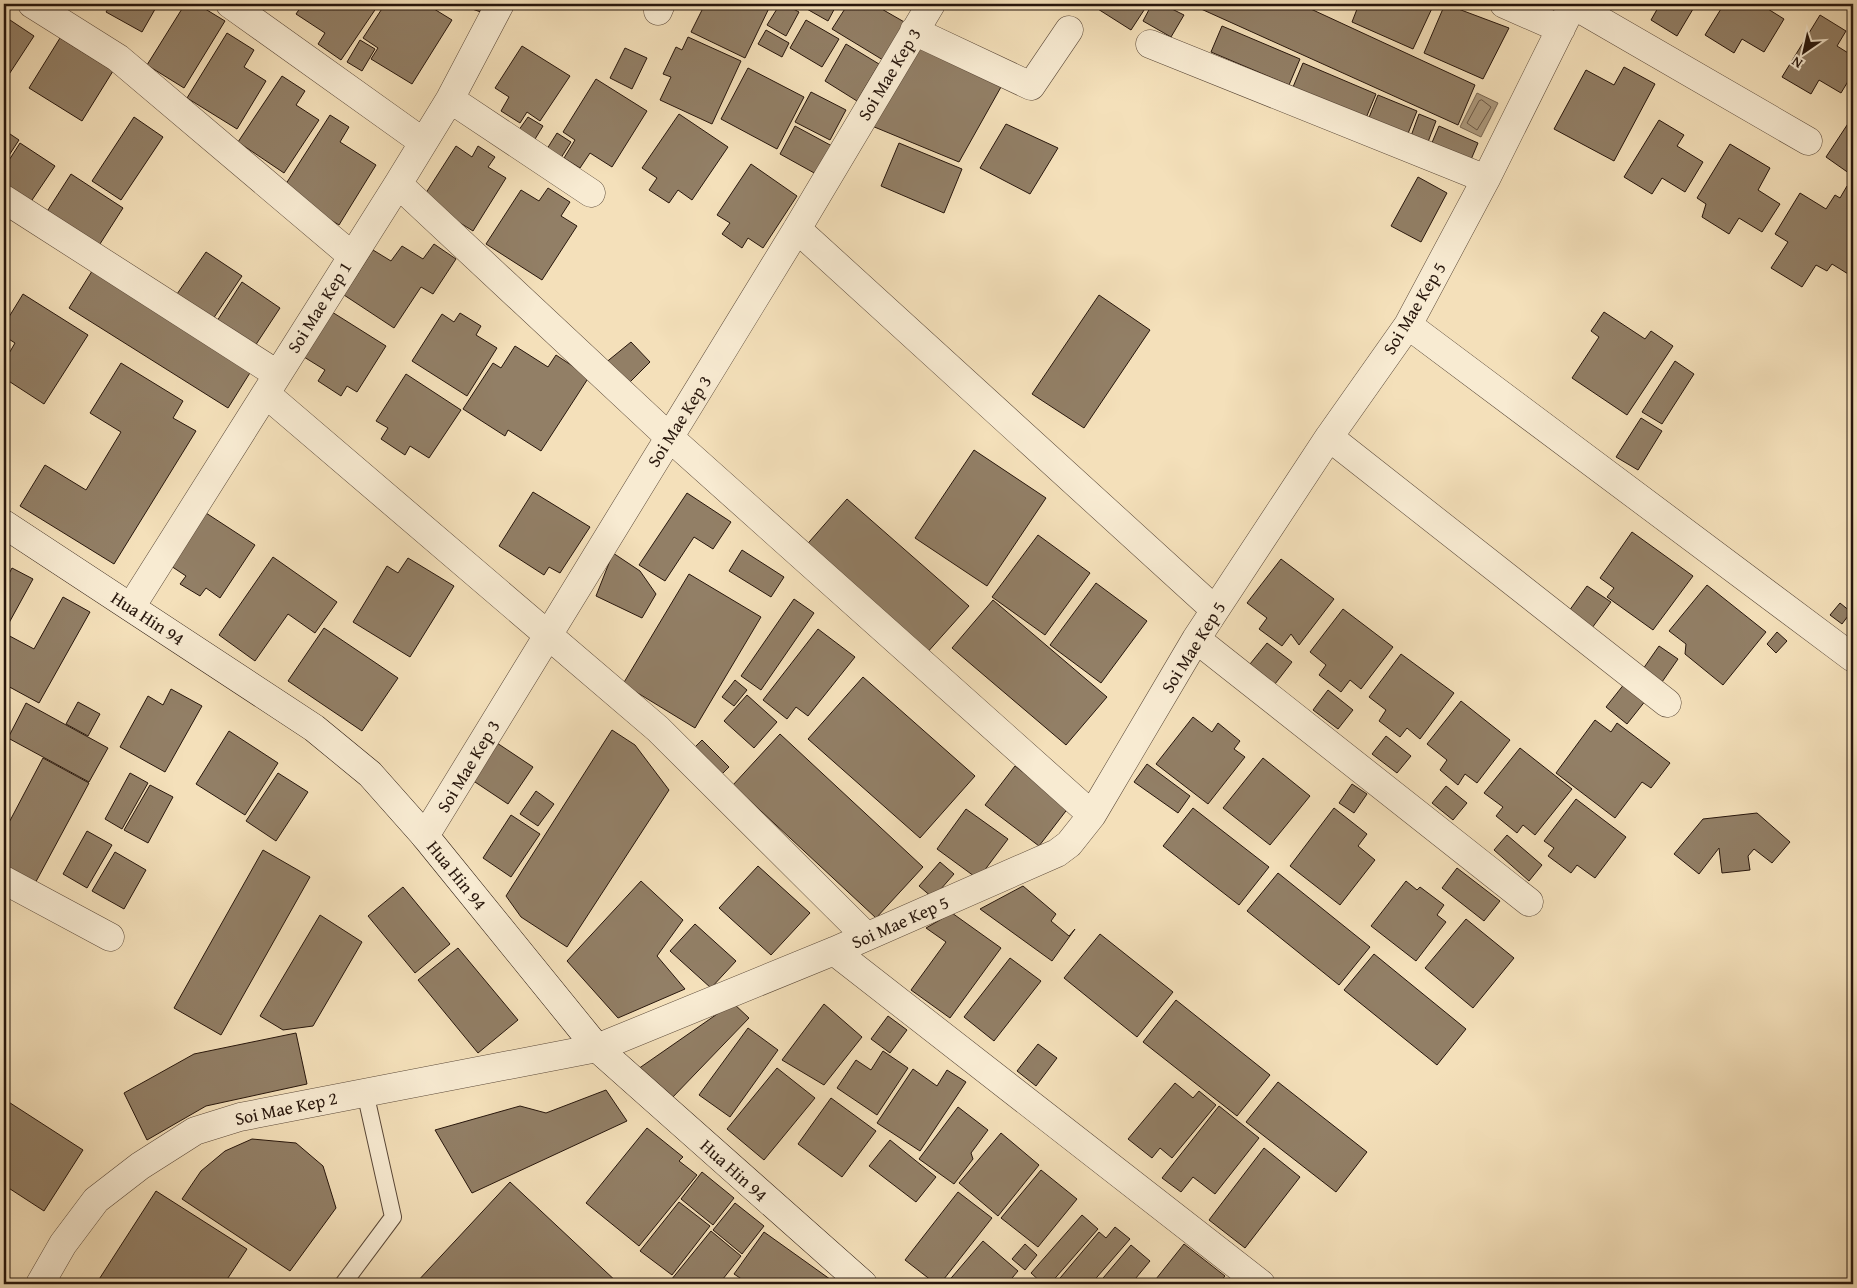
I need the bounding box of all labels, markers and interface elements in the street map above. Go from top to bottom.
street label: Soi Mae Kep 3 [851,22,927,126]
north arrow [1780,28,1830,78]
text: N [1787,52,1806,74]
street label: Soi Mae Kep 1 [280,256,358,358]
street label: Soi Mae Kep 5 [1376,256,1452,360]
street label: Soi Mae Kep 3 [640,370,718,472]
street label: Hua Hin 94 [106,584,190,652]
street label: Soi Mae Kep 5 [1154,596,1232,698]
street label: Soi Mae Kep 3 [430,714,506,818]
street label: Hua Hin 94 [421,834,493,916]
street label: Soi Mae Kep 5 [847,888,953,956]
street label: Soi Mae Kep 2 [232,1084,340,1132]
street label: Hua Hin 94 [694,1132,774,1208]

